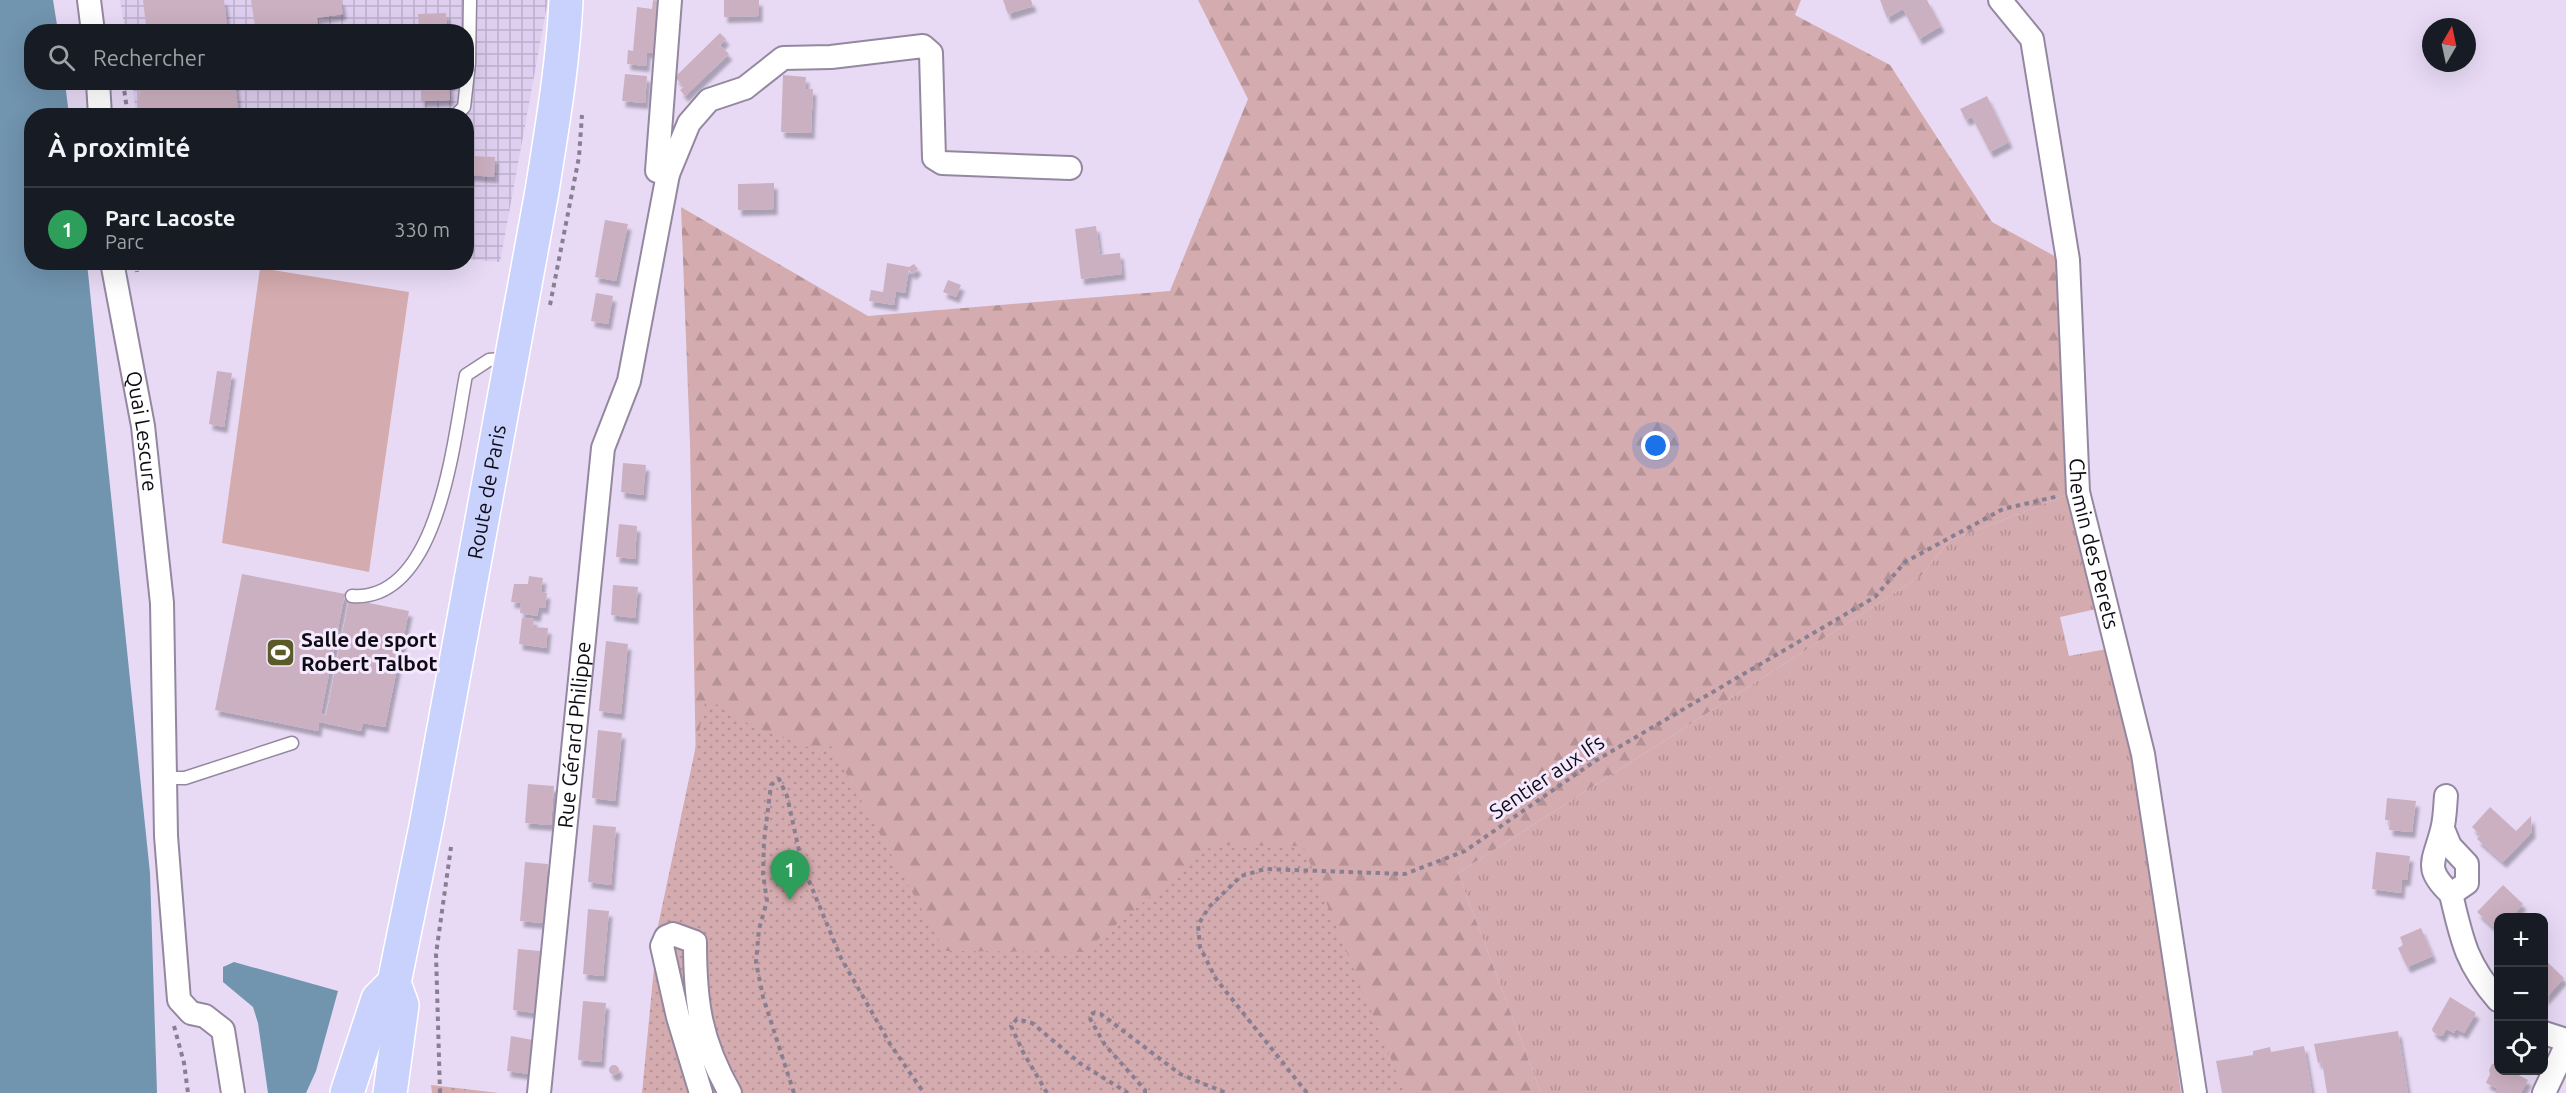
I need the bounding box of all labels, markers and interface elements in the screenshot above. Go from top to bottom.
north arrow [2422,18,2476,72]
search box [24,24,474,90]
icon: search [45,41,78,74]
text: Rechercher [93,45,205,70]
text: À proximité [48,133,190,162]
text: Parc Lacoste [105,205,235,230]
text: 1 [62,218,73,241]
text: 330 m [394,218,450,241]
text: Parc [105,230,144,253]
street label: Quai Lescure [122,369,163,493]
street label: Route de Paris [462,423,510,561]
your location [1641,431,1670,460]
street label: Chemin des Perets [2066,457,2125,631]
place label: Salle de sport Robert Talbot [301,627,438,675]
sports icon: Salle de sport Robert Talbot [264,636,296,668]
street label: Rue Gérard Philippe [552,640,595,829]
street label: Sentier aux Ifs [1485,729,1608,823]
pin: 1 [770,850,810,900]
map controls [2494,913,2548,1075]
button: + [2494,913,2548,967]
button: − [2494,967,2548,1021]
button: locate [2494,1021,2548,1075]

